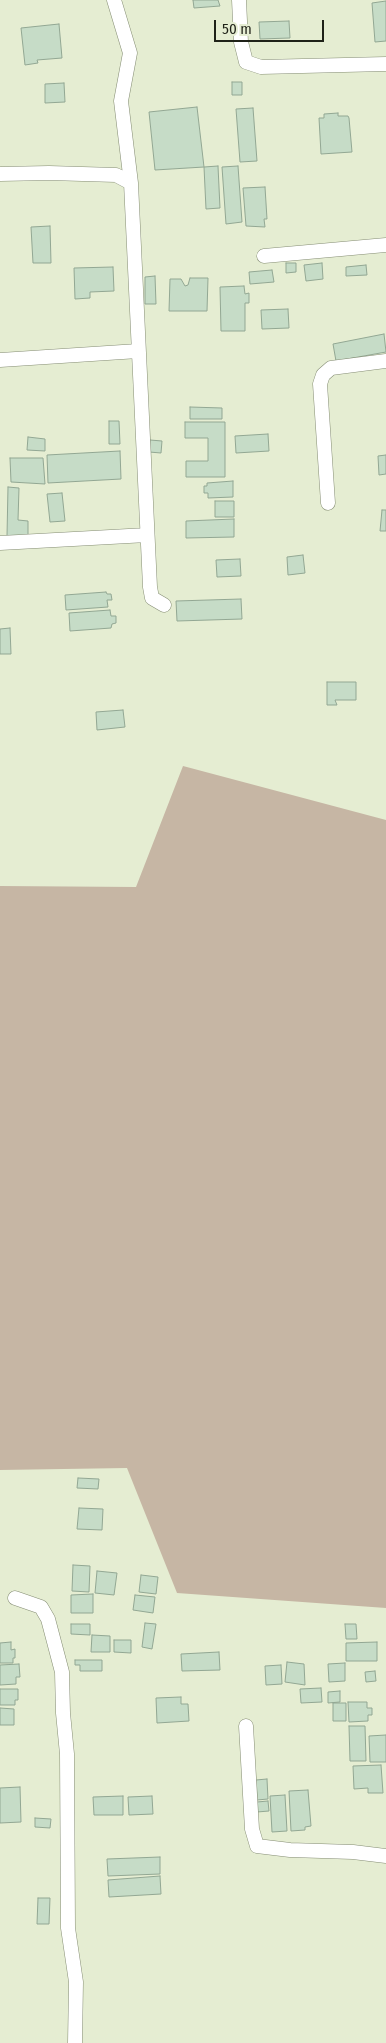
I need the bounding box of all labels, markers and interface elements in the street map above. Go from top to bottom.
scale bar [216,10,326,42]
text: 50 m [222,20,252,38]

